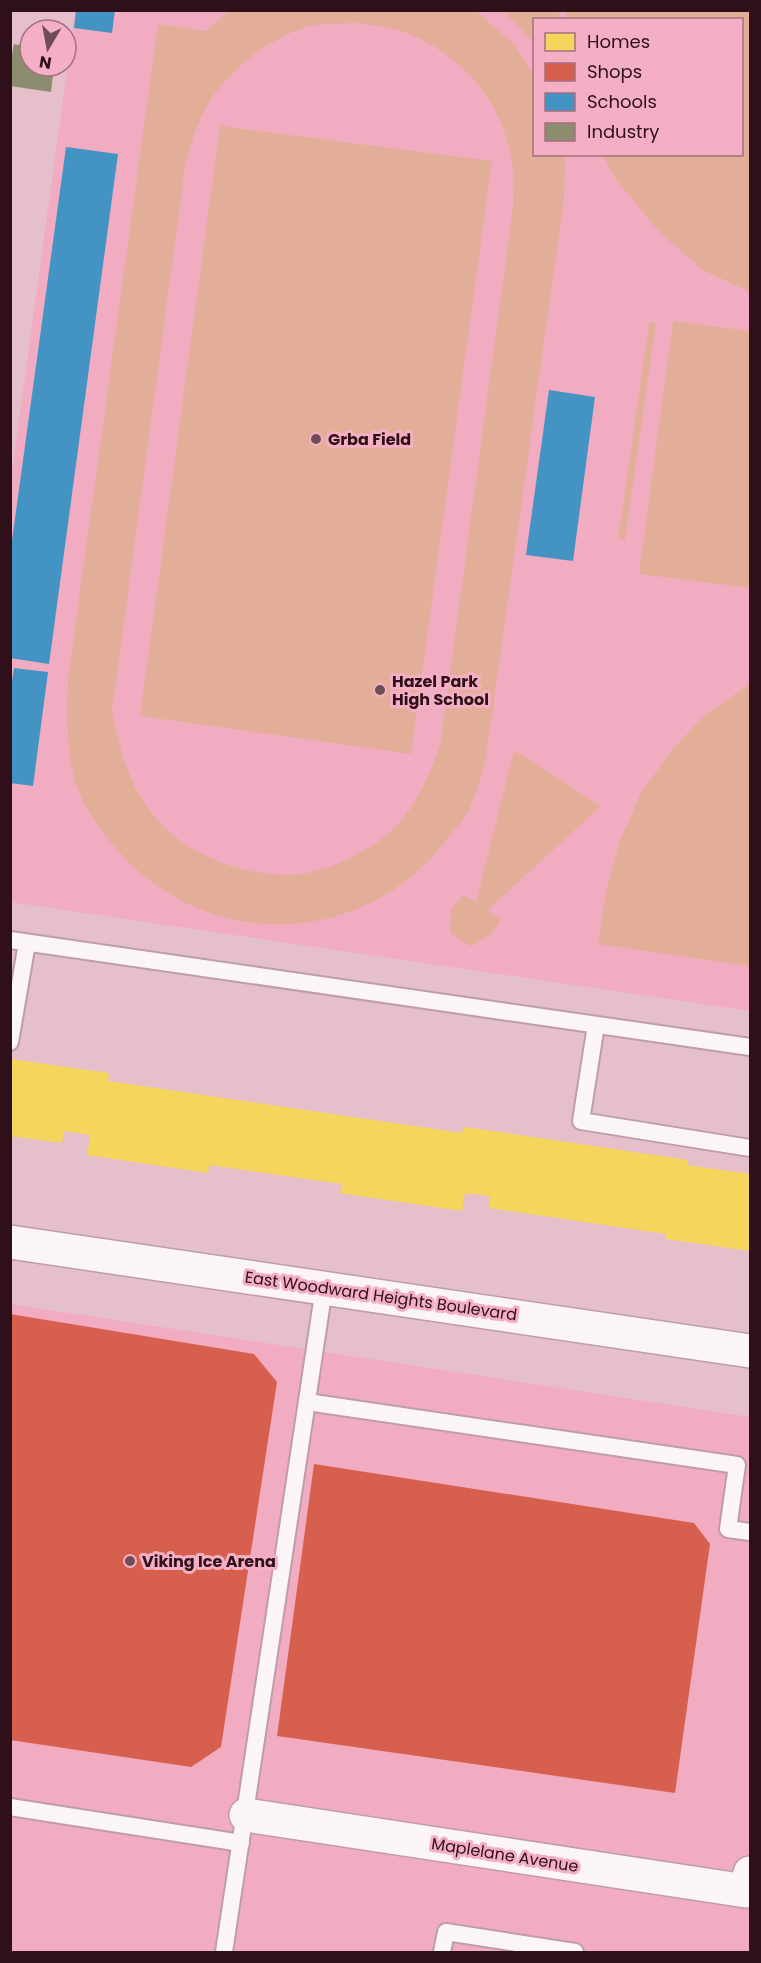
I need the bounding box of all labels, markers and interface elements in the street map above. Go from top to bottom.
north arrow [18,18,78,78]
legend [533,18,743,156]
text: Homes [587,29,650,54]
text: N [38,50,53,75]
text: Shops [587,59,642,84]
text: Schools [587,89,657,114]
text: Industry [587,119,659,144]
place label: Grba Field [328,428,411,451]
marker: Grba Field [309,432,323,446]
place label: Hazel Park High School [392,670,489,711]
marker: Hazel Park High School [373,683,387,697]
street label: East Woodward Heights Boulevard [243,1266,519,1326]
place label: Viking Ice Arena [142,1550,276,1573]
marker: Viking Ice Arena [123,1554,137,1568]
street label: Maplelane Avenue [430,1832,580,1878]

